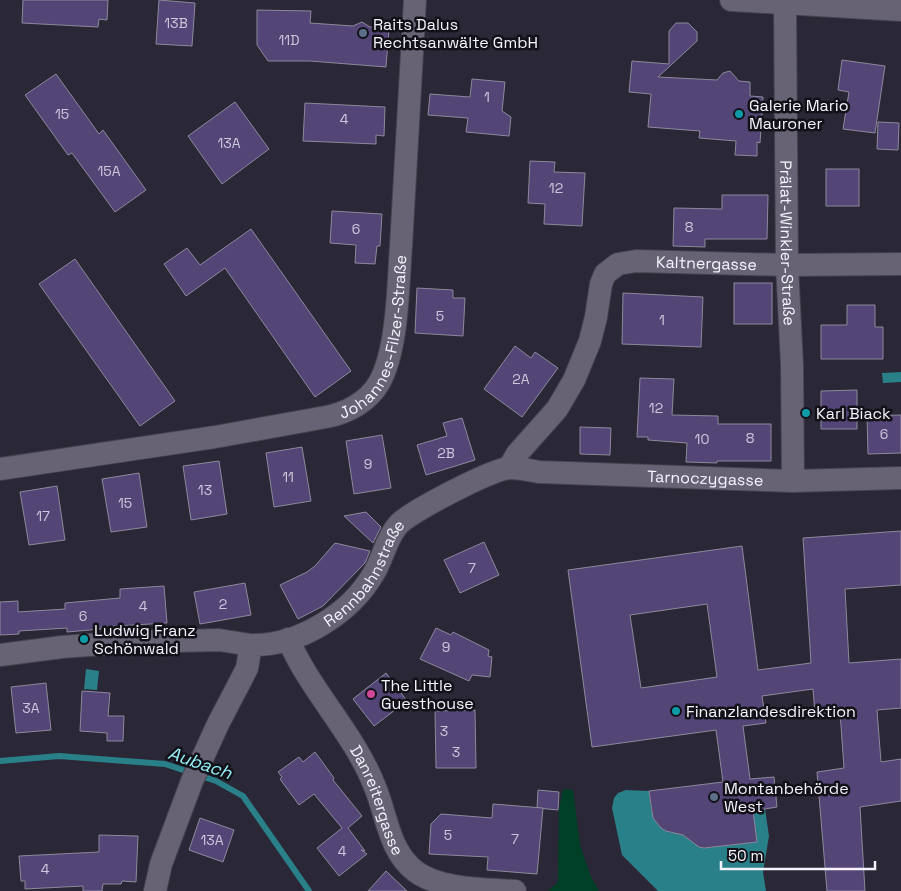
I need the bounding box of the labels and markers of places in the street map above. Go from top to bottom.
place label: Raits Dalus Rechtsanwälte GmbH [373,14,538,53]
marker: Raits Dalus Rechtsanwälte GmbH [357,27,369,39]
place label: Galerie Mario Mauroner [749,95,849,134]
marker: Galerie Mario Mauroner [733,108,745,120]
place label: Karl Biack [816,403,891,424]
marker: Karl Biack [800,407,812,419]
place label: Ludwig Franz Schönwald [94,620,196,659]
marker: Ludwig Franz Schönwald [78,633,90,645]
place label: The Little Guesthouse [381,675,474,714]
marker: The Little Guesthouse [365,688,377,700]
place label: Finanzlandesdirektion [686,701,856,722]
marker: Finanzlandesdirektion [670,705,682,717]
place label: Montanbehörde West [724,778,849,817]
marker: Montanbehörde West [708,791,720,803]

